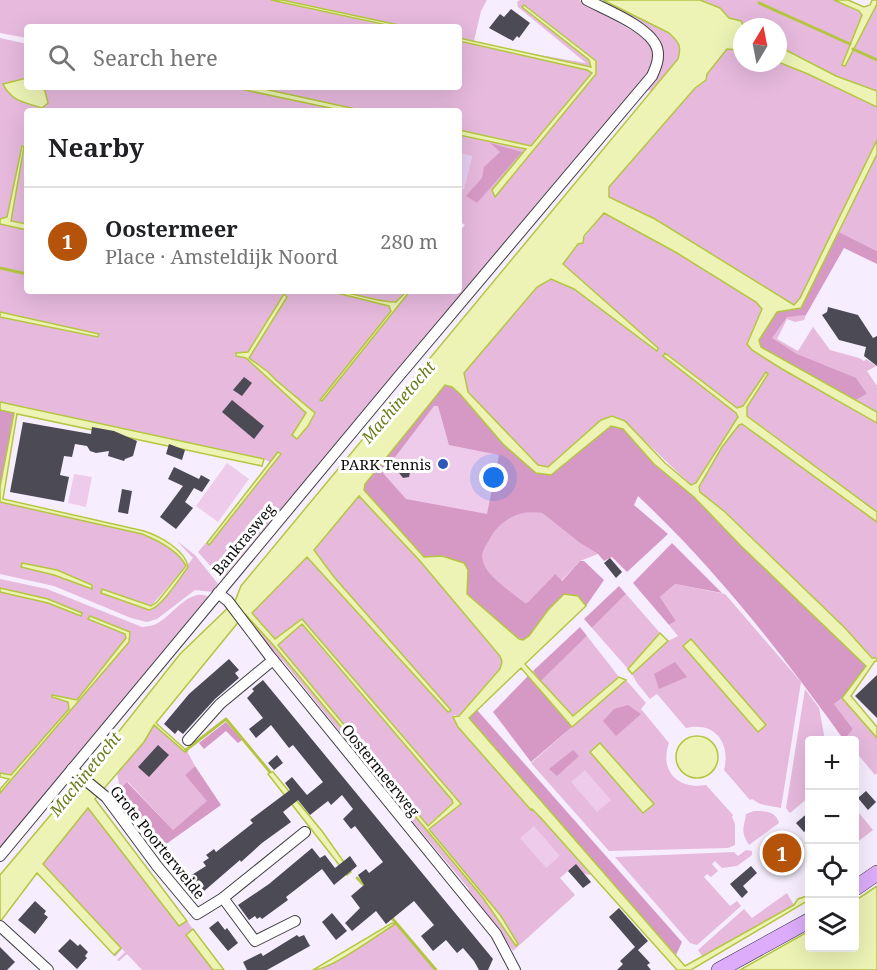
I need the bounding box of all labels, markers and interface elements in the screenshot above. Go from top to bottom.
north arrow [733,18,787,72]
search box [24,24,462,90]
icon: search [45,41,78,74]
text: Search here [93,42,218,72]
text: Nearby [48,129,144,165]
text: Oostermeer [105,213,238,243]
text: 1 [62,228,73,255]
text: 280 m [380,228,438,255]
text: Place · Amsteldijk Noord [105,243,338,270]
water label: Machinetocht [355,356,440,449]
place label: PARK Tennis [340,454,431,474]
marker: PARK Tennis [436,457,450,471]
your location [479,463,508,492]
street label: Bankrasweg [207,499,279,579]
street label: Oostermeerweg [338,720,424,820]
water label: Machinetocht [44,727,126,821]
map controls [805,736,859,952]
button: + [805,736,859,790]
street label: Grote Poorterweide [106,781,210,903]
button: − [805,790,859,844]
pin: 1 [762,830,802,876]
button: locate [805,844,859,898]
button: layers [805,898,859,952]

